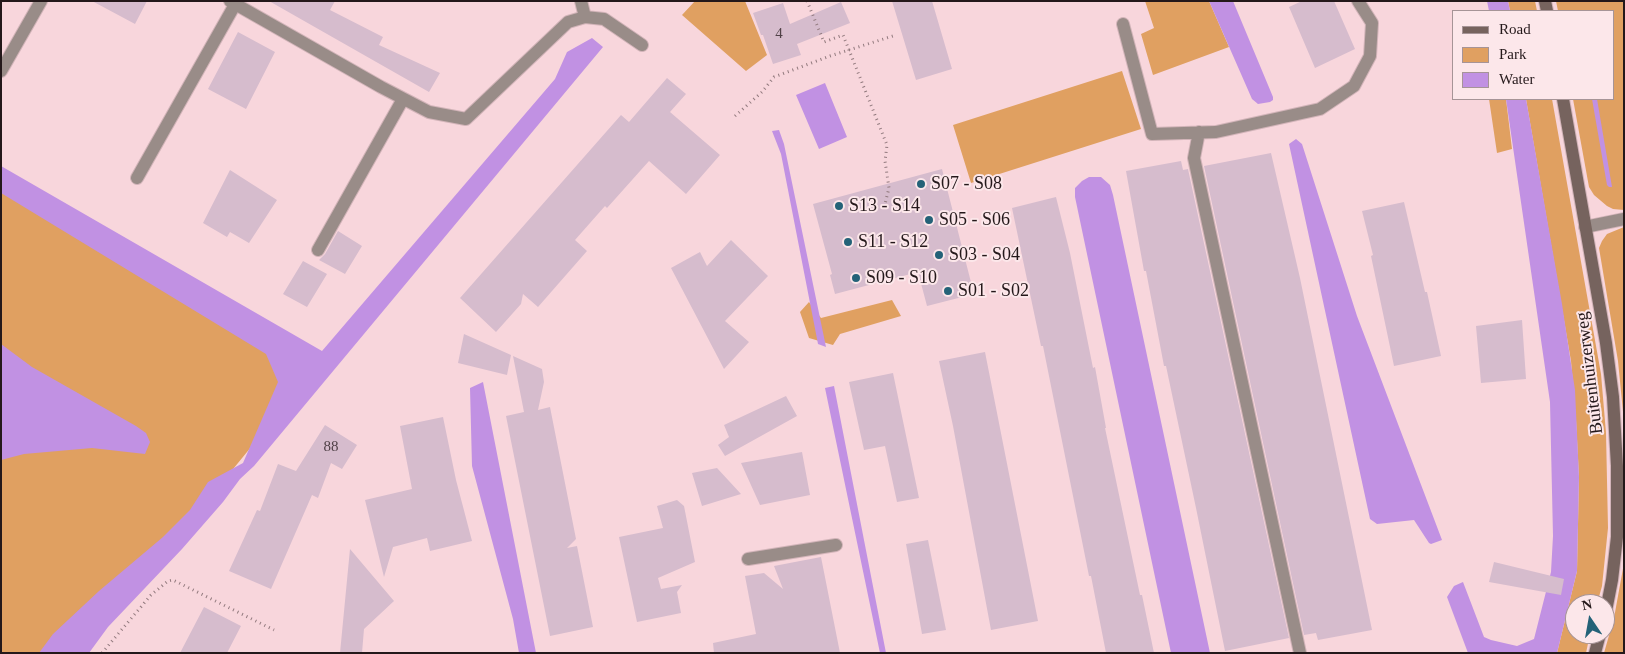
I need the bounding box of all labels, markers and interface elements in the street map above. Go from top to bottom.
legend [1452,10,1615,100]
text: Road [1499,21,1531,37]
house number: 4 [775,25,783,43]
text: Park [1499,46,1527,62]
text: Water [1499,71,1534,87]
place label: S07 - S08 [931,173,1002,195]
marker: S07 - S08 [915,178,927,190]
place label: S13 - S14 [849,195,920,217]
marker: S13 - S14 [833,200,845,212]
place label: S05 - S06 [939,209,1010,231]
marker: S05 - S06 [923,214,935,226]
place label: S11 - S12 [858,231,928,253]
marker: S11 - S12 [842,236,854,248]
place label: S03 - S04 [949,244,1020,266]
marker: S03 - S04 [933,249,945,261]
place label: S09 - S10 [866,267,937,289]
marker: S09 - S10 [850,272,862,284]
place label: S01 - S02 [958,280,1029,302]
marker: S01 - S02 [942,285,954,297]
street label: Buitenhuizerweg [1572,311,1608,435]
house number: 88 [324,438,338,456]
north arrow [1565,594,1615,644]
text: N [1580,596,1593,613]

